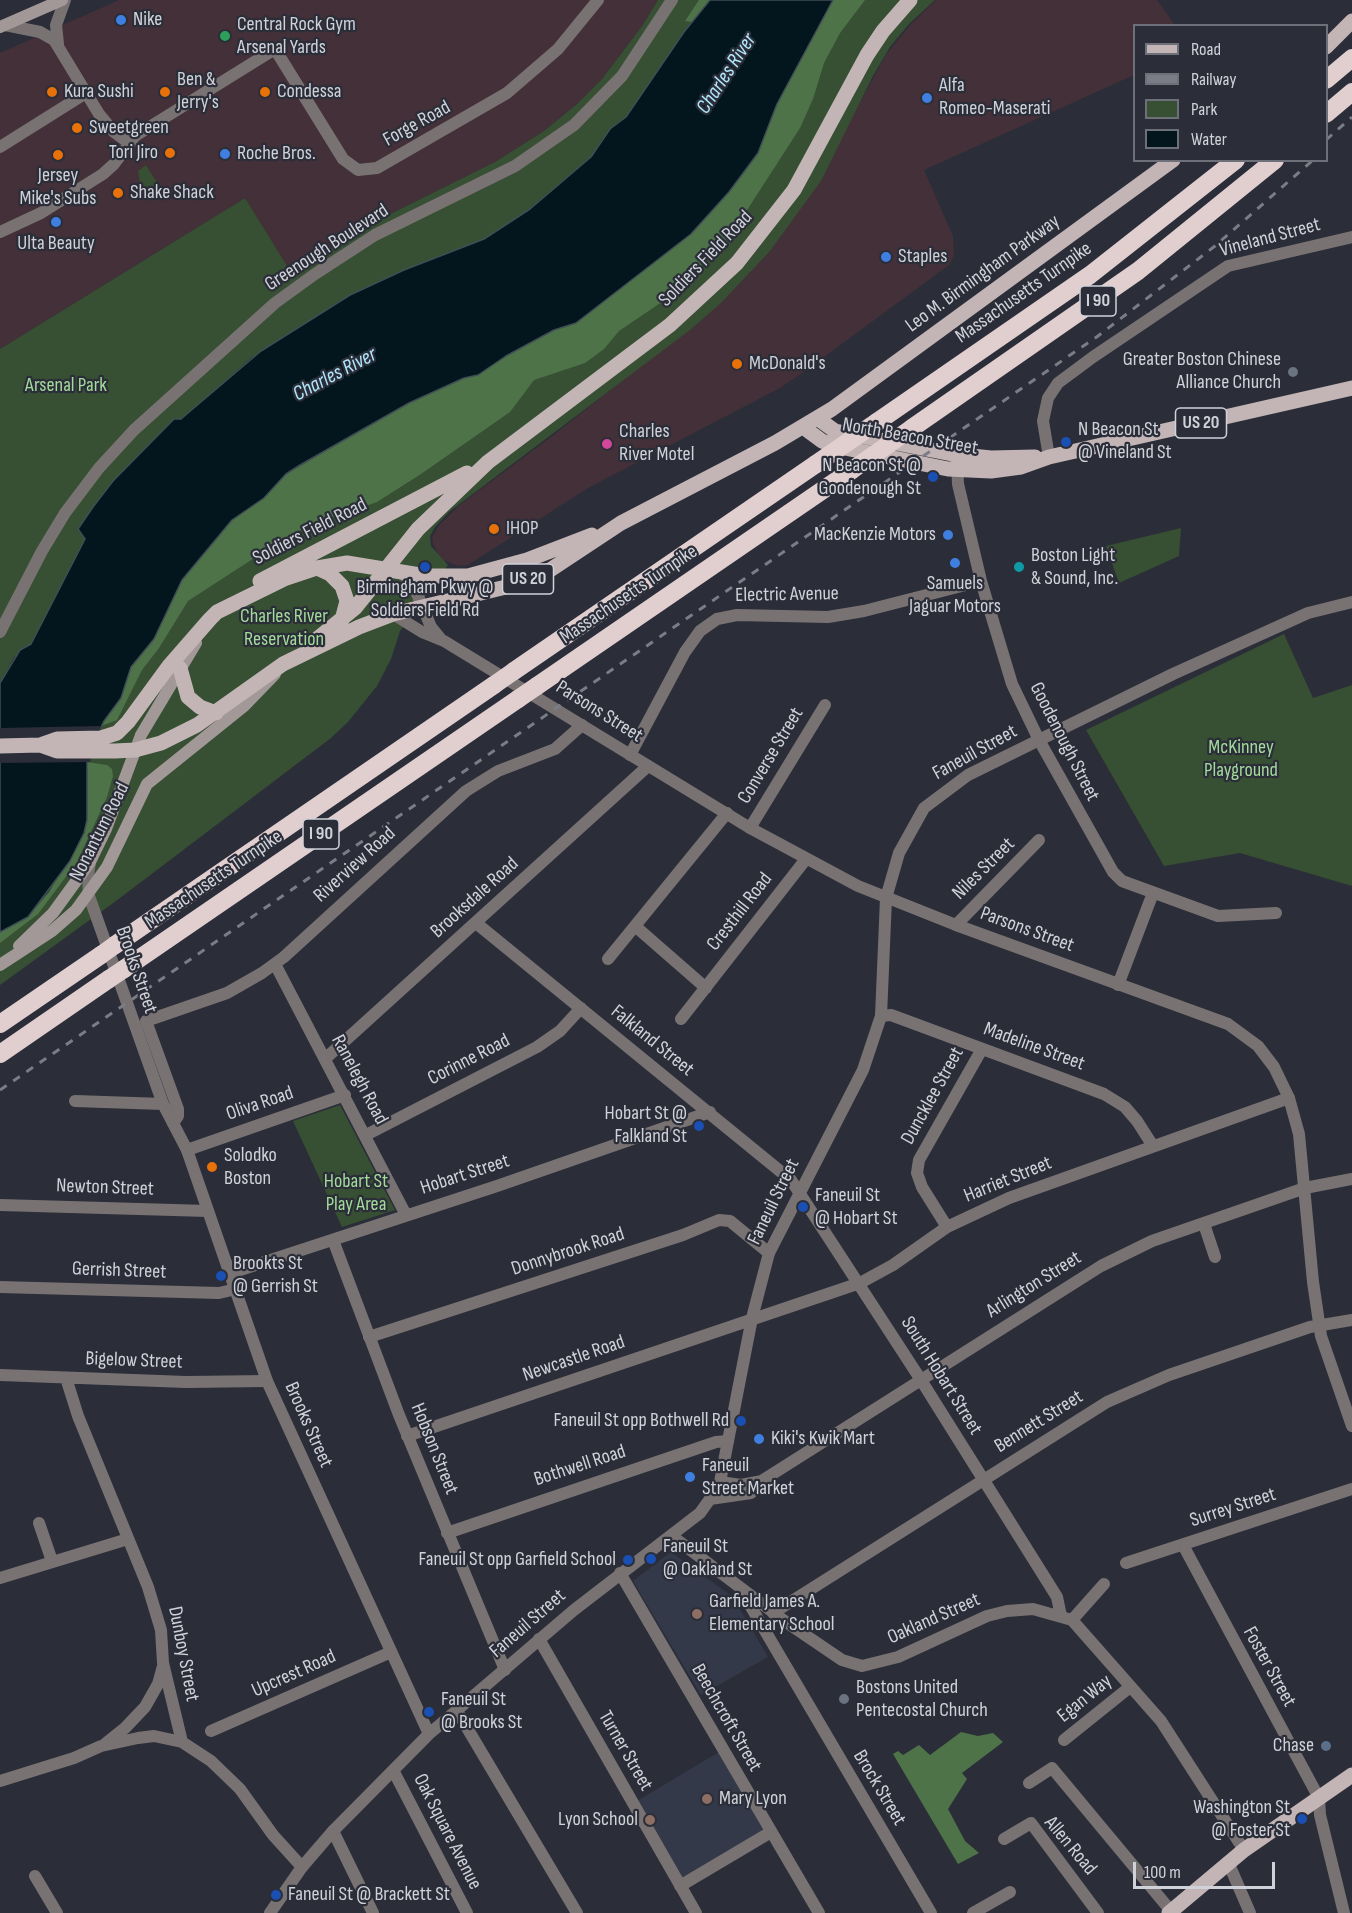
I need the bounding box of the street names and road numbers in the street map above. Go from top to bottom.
street label: Forge Road [379,96,455,152]
street label: Greenough Boulevard [261,199,393,297]
street label: Soldiers Field Road [654,206,758,312]
street label: Leo M. Birmingham Parkway [901,210,1065,338]
street label: Vineland Street [1217,213,1323,263]
street label: Massachusetts Turnpike [951,237,1097,349]
road number: I 90 [1080,286,1116,316]
road number: US 20 [1176,408,1226,438]
street label: North Beacon Street [840,413,980,461]
street label: Soldiers Field Road [249,493,371,571]
street label: Massachusetts Turnpike [556,540,702,650]
road number: US 20 [502,564,554,594]
street label: Electric Avenue [735,582,839,608]
street label: Parsons Street [551,676,647,748]
street label: Goodenough Street [1024,679,1104,805]
street label: Converse Street [733,704,809,808]
street label: Faneuil Street [929,720,1021,786]
street label: Nonantum Road [65,779,135,885]
road number: I 90 [303,819,339,849]
street label: Riverview Road [309,822,401,908]
street label: Massachusetts Turnpike [141,825,287,935]
street label: Niles Street [948,833,1020,905]
street label: Brooksdale Road [426,852,524,944]
street label: Cresthill Road [702,868,778,956]
street label: Parsons Street [977,902,1077,958]
street label: Brooks Street [110,923,162,1017]
street label: Falkland Street [606,1000,698,1082]
street label: Madeline Street [980,1018,1088,1076]
street label: Corinne Road [424,1029,514,1091]
street label: Ranelegh Road [325,1031,393,1129]
street label: Duncklee Street [896,1043,970,1149]
street label: Oliva Road [223,1081,297,1127]
street label: Hobart Street [418,1149,512,1201]
street label: Harriet Street [961,1152,1055,1208]
street label: Faneuil Street [743,1155,805,1249]
street label: Newton Street [56,1174,154,1202]
street label: Donnybrook Road [508,1222,628,1282]
street label: Arlington Street [982,1246,1086,1324]
street label: Gerrish Street [71,1257,167,1285]
street label: South Hobart Street [895,1312,987,1440]
street label: Newcastle Road [520,1330,628,1388]
street label: Bigelow Street [85,1347,183,1375]
street label: Brooks Street [279,1379,337,1471]
street label: Bennett Street [990,1385,1088,1459]
street label: Hobson Street [405,1400,463,1498]
street label: Bothwell Road [531,1440,629,1492]
street label: Surrey Street [1187,1483,1279,1533]
street label: Faneuil Street [485,1585,571,1663]
street label: Oakland Street [884,1588,984,1650]
street label: Dunboy Street [162,1604,204,1704]
street label: Foster Street [1237,1623,1301,1711]
street label: Upcrest Road [248,1645,340,1703]
street label: Beechcroft Street [686,1660,766,1776]
street label: Egan Way [1053,1670,1117,1728]
street label: Turner Street [592,1707,658,1795]
street label: Brock Street [847,1746,911,1830]
street label: Oak Square Avenue [408,1770,486,1894]
street label: Allen Road [1039,1812,1101,1880]

